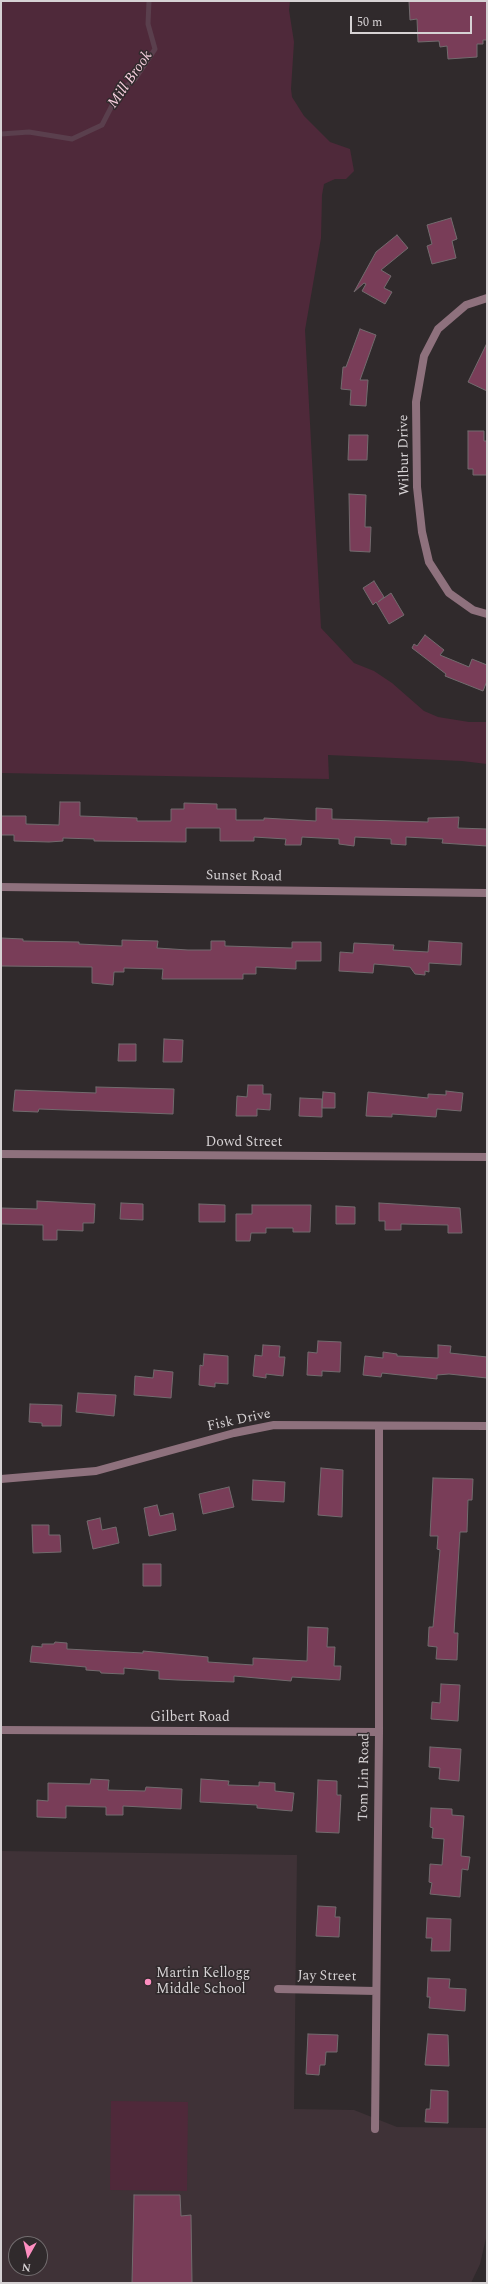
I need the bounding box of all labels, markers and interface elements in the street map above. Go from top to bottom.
scale bar [352,8,474,34]
text: 50 m [357,13,382,32]
water label: Mill Brook [105,48,157,112]
street label: Wilbur Drive [396,414,414,496]
street label: Sunset Road [206,868,282,886]
street label: Dowd Street [205,1135,283,1151]
street label: Fisk Drive [206,1406,272,1436]
street label: Gilbert Road [150,1710,230,1726]
street label: Tom Lin Road [356,1733,374,1821]
place label: Martin Kellogg Middle School [156,1966,250,1998]
street label: Jay Street [297,1968,357,1986]
marker: Martin Kellogg Middle School [143,1977,153,1987]
north arrow [8,2236,48,2276]
text: N [21,2258,32,2276]

